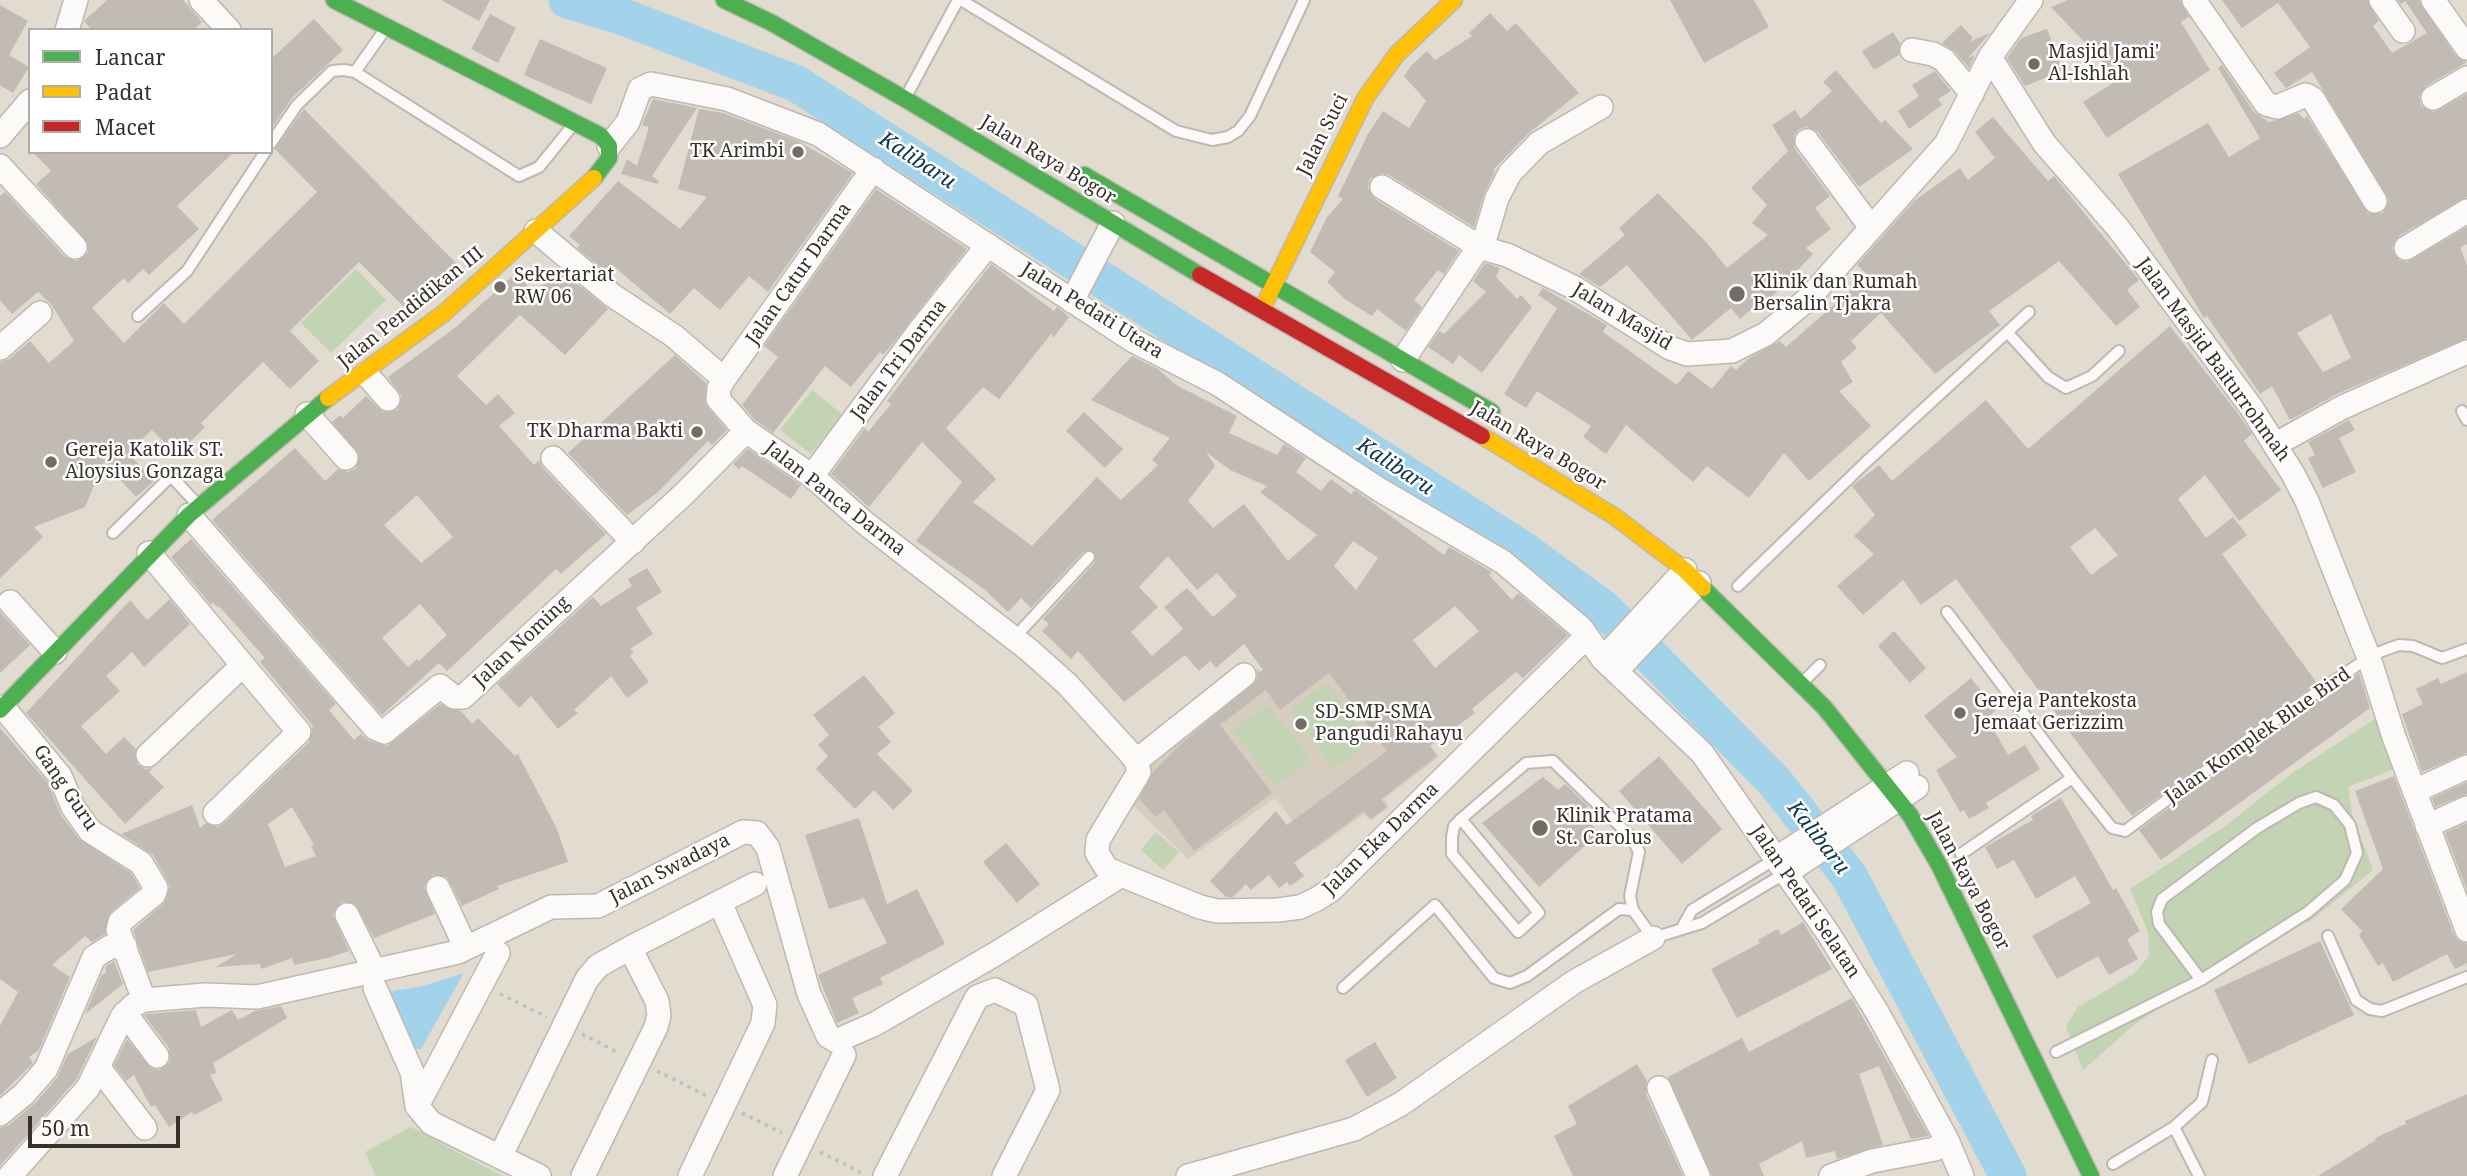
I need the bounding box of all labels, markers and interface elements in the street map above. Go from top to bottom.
legend [28,28,273,154]
place label: Masjid Jami' Al-Ishlah [2048,42,2159,86]
text: Lancar [95,43,166,71]
marker: Masjid Jami' Al-Ishlah [2026,56,2042,72]
text: Padat [95,78,152,106]
street label: Jalan Suci [1293,90,1353,180]
street label: Jalan Raya Bogor [976,111,1120,209]
text: Macet [95,113,155,141]
water label: Kalibaru [874,127,960,195]
place label: TK Arimbi [690,141,784,163]
marker: TK Arimbi [790,144,806,160]
street label: Jalan Catur Darma [741,198,857,350]
street label: Jalan Pendidikan III [334,242,488,374]
street label: Jalan Masjid Baiturrohmah [2131,254,2295,466]
street label: Jalan Pedati Utara [1017,258,1167,364]
place label: Sekertariat RW 06 [514,265,614,309]
place label: Klinik dan Rumah Bersalin Tjakra [1753,272,1917,316]
street label: Jalan Masjid [1568,278,1676,356]
marker: Sekertariat RW 06 [492,279,508,295]
marker: Klinik dan Rumah Bersalin Tjakra [1727,284,1747,304]
street label: Jalan Tri Darma [846,295,952,425]
street label: Jalan Raya Bogor [1466,397,1610,495]
place label: TK Dharma Bakti [527,421,683,443]
marker: TK Dharma Bakti [689,424,705,440]
water label: Kalibaru [1352,433,1438,501]
street label: Jalan Panca Darma [760,437,910,561]
place label: Gereja Katolik ST. Aloysius Gonzaga [65,440,224,484]
marker: Gereja Katolik ST. Aloysius Gonzaga [43,454,59,470]
street label: Jalan Noming [469,592,575,692]
street label: Jalan Komplek Blue Bird [2161,663,2355,809]
place label: Gereja Pantekosta Jemaat Gerizzim [1974,691,2137,735]
place label: SD-SMP-SMA Pangudi Rahayu [1315,702,1463,746]
marker: Gereja Pantekosta Jemaat Gerizzim [1952,705,1968,721]
marker: SD-SMP-SMA Pangudi Rahayu [1293,716,1309,732]
street label: Gang Guru [28,741,102,835]
street label: Jalan Eka Darma [1318,778,1444,900]
water label: Kalibaru [1782,796,1854,880]
place label: Klinik Pratama St. Carolus [1556,806,1692,850]
street label: Jalan Raya Bogor [1922,808,2014,954]
marker: Klinik Pratama St. Carolus [1530,818,1550,838]
street label: Jalan Pedati Selatan [1745,821,1865,983]
street label: Jalan Swadaya [606,829,734,909]
scale bar [32,1102,184,1146]
text: 50 m [41,1114,90,1142]

